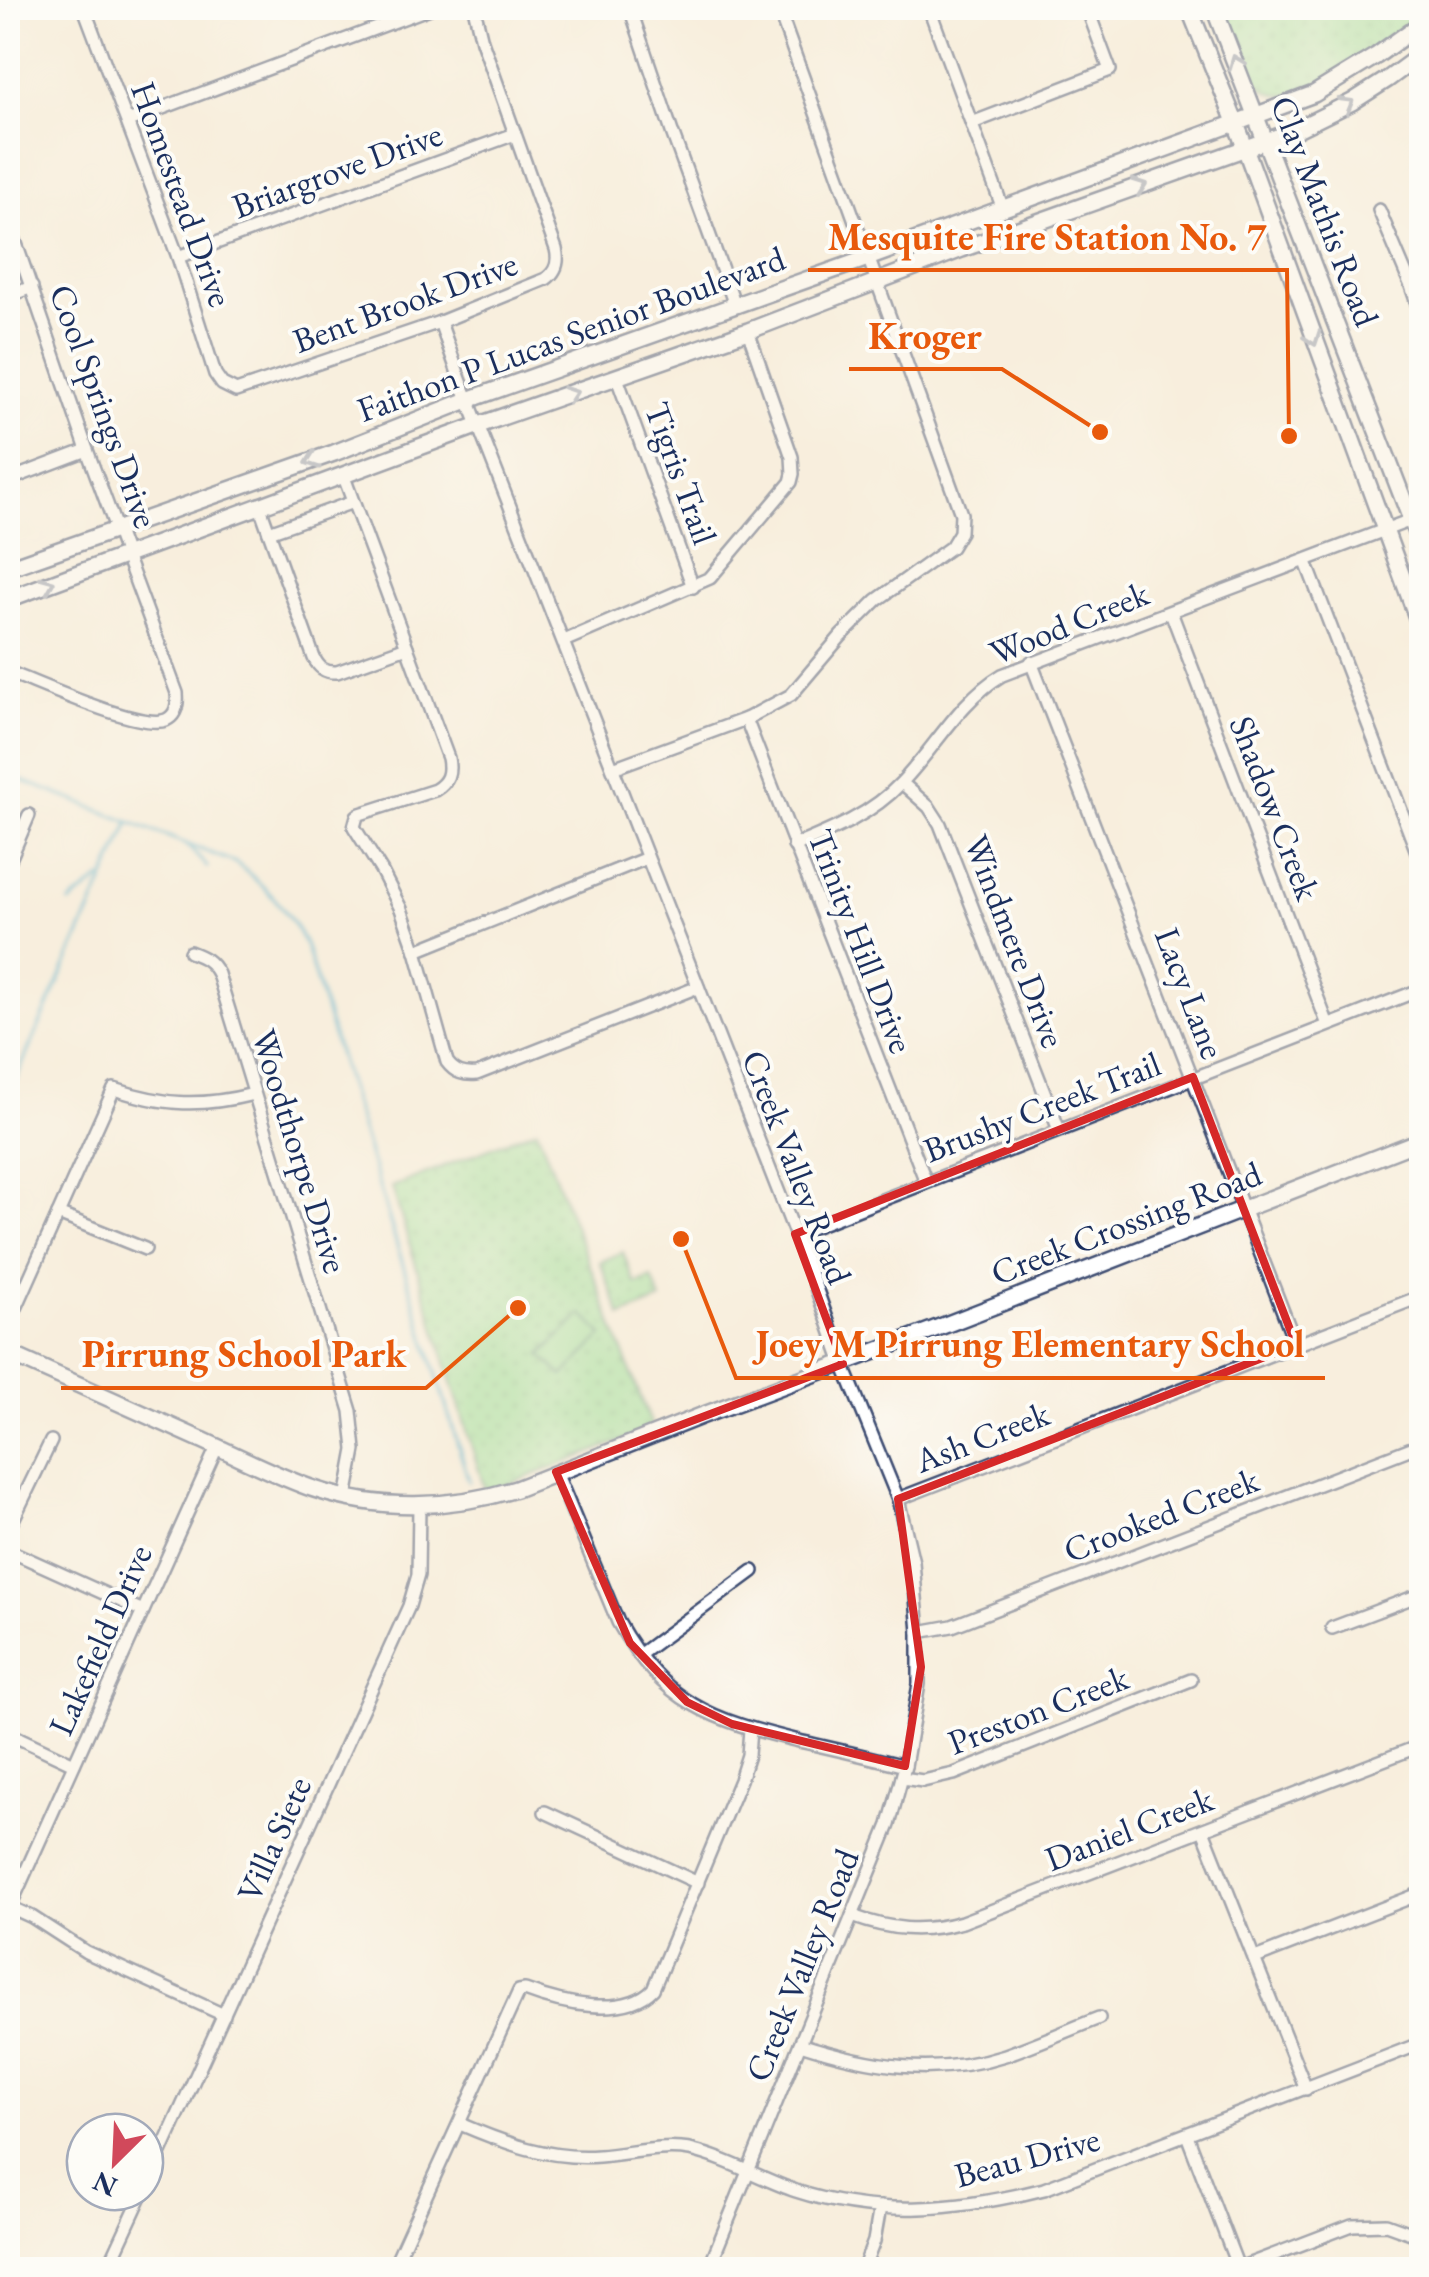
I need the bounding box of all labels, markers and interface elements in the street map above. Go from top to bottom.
one-way arrow [1227,54,1247,71]
street label: Homestead Drive [121,75,244,312]
street label: Clay Mathis Road [1261,89,1390,333]
one-way arrow [1337,97,1355,116]
street label: Briargrove Drive [226,111,448,228]
one-way arrow [1130,177,1147,198]
callout: Mesquite Fire Station No. 7 [808,202,1287,270]
text: Mesquite Fire Station No. 7 [828,212,1267,261]
street label: Faithon P Lucas Senior Boulevard [351,235,791,432]
street label: Bent Brook Drive [287,240,523,363]
street label: Cool Springs Drive [40,278,169,534]
callout: Kroger [849,301,1002,369]
text: Kroger [868,311,982,360]
one-way arrow [1301,329,1322,346]
one-way arrow [562,385,579,405]
street label: Tigris Trail [635,395,728,550]
one-way arrow [305,449,322,470]
street label: Wood Creek [983,570,1156,675]
one-way arrow [38,575,56,595]
street label: Shadow Creek [1220,709,1331,907]
street label: Trinity Hill Drive [798,823,925,1059]
street label: Windmere Drive [954,828,1077,1053]
street label: Lacy Lane [1145,921,1236,1065]
street label: Woodthorpe Drive [242,1024,359,1278]
street label: Brushy Creek Trail [917,1041,1167,1172]
street label: Creek Valley Road [732,1043,863,1290]
street label: Creek Crossing Road [984,1150,1268,1295]
callout: Joey M Pirrung Elementary School [736,1310,1325,1378]
text: Joey M Pirrung Elementary School [751,1319,1305,1368]
callout: Pirrung School Park [61,1320,426,1388]
text: Pirrung School Park [82,1329,408,1378]
street label: Ash Creek [907,1390,1056,1483]
street label: Crooked Creek [1057,1457,1265,1572]
street label: Lakefield Drive [37,1537,162,1742]
street label: Preston Creek [941,1654,1135,1765]
street label: Villa Siete [226,1769,321,1908]
street label: Daniel Creek [1038,1776,1220,1881]
street label: Creek Valley Road [734,1842,869,2088]
north arrow [65,2112,165,2212]
street label: Beau Drive [949,2116,1104,2197]
text: N [87,2164,123,2206]

